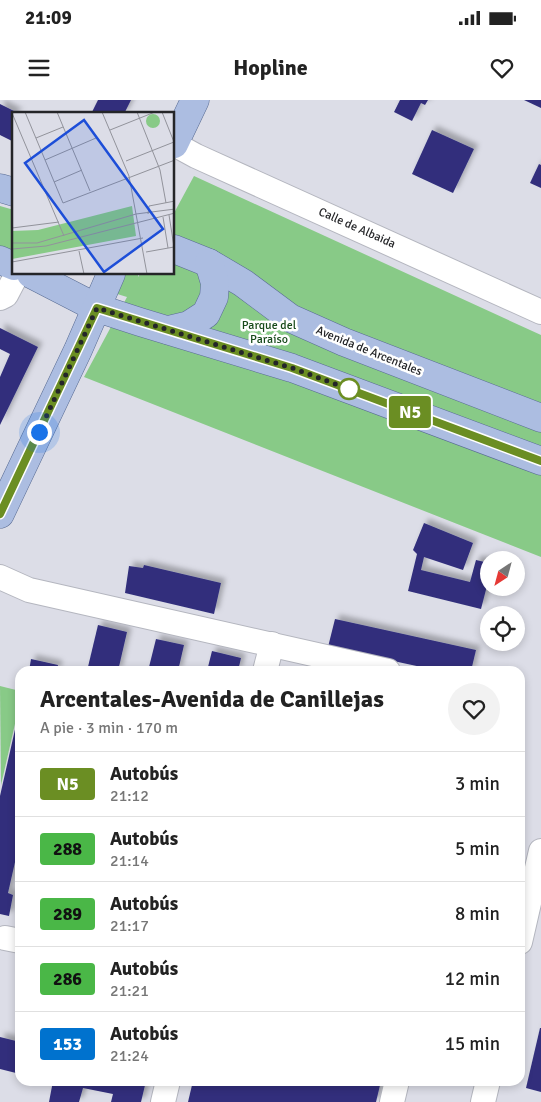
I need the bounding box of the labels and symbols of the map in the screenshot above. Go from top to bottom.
inset map [12,112,175,275]
street label: Calle de Albaida [316,204,398,252]
park label: Parque del Paraíso [242,318,297,347]
street label: Avenida de Arcentales [314,323,424,379]
unlabelled marker [338,378,360,400]
line badge: N5 [388,396,432,428]
your location [27,420,52,445]
north arrow [480,551,525,596]

